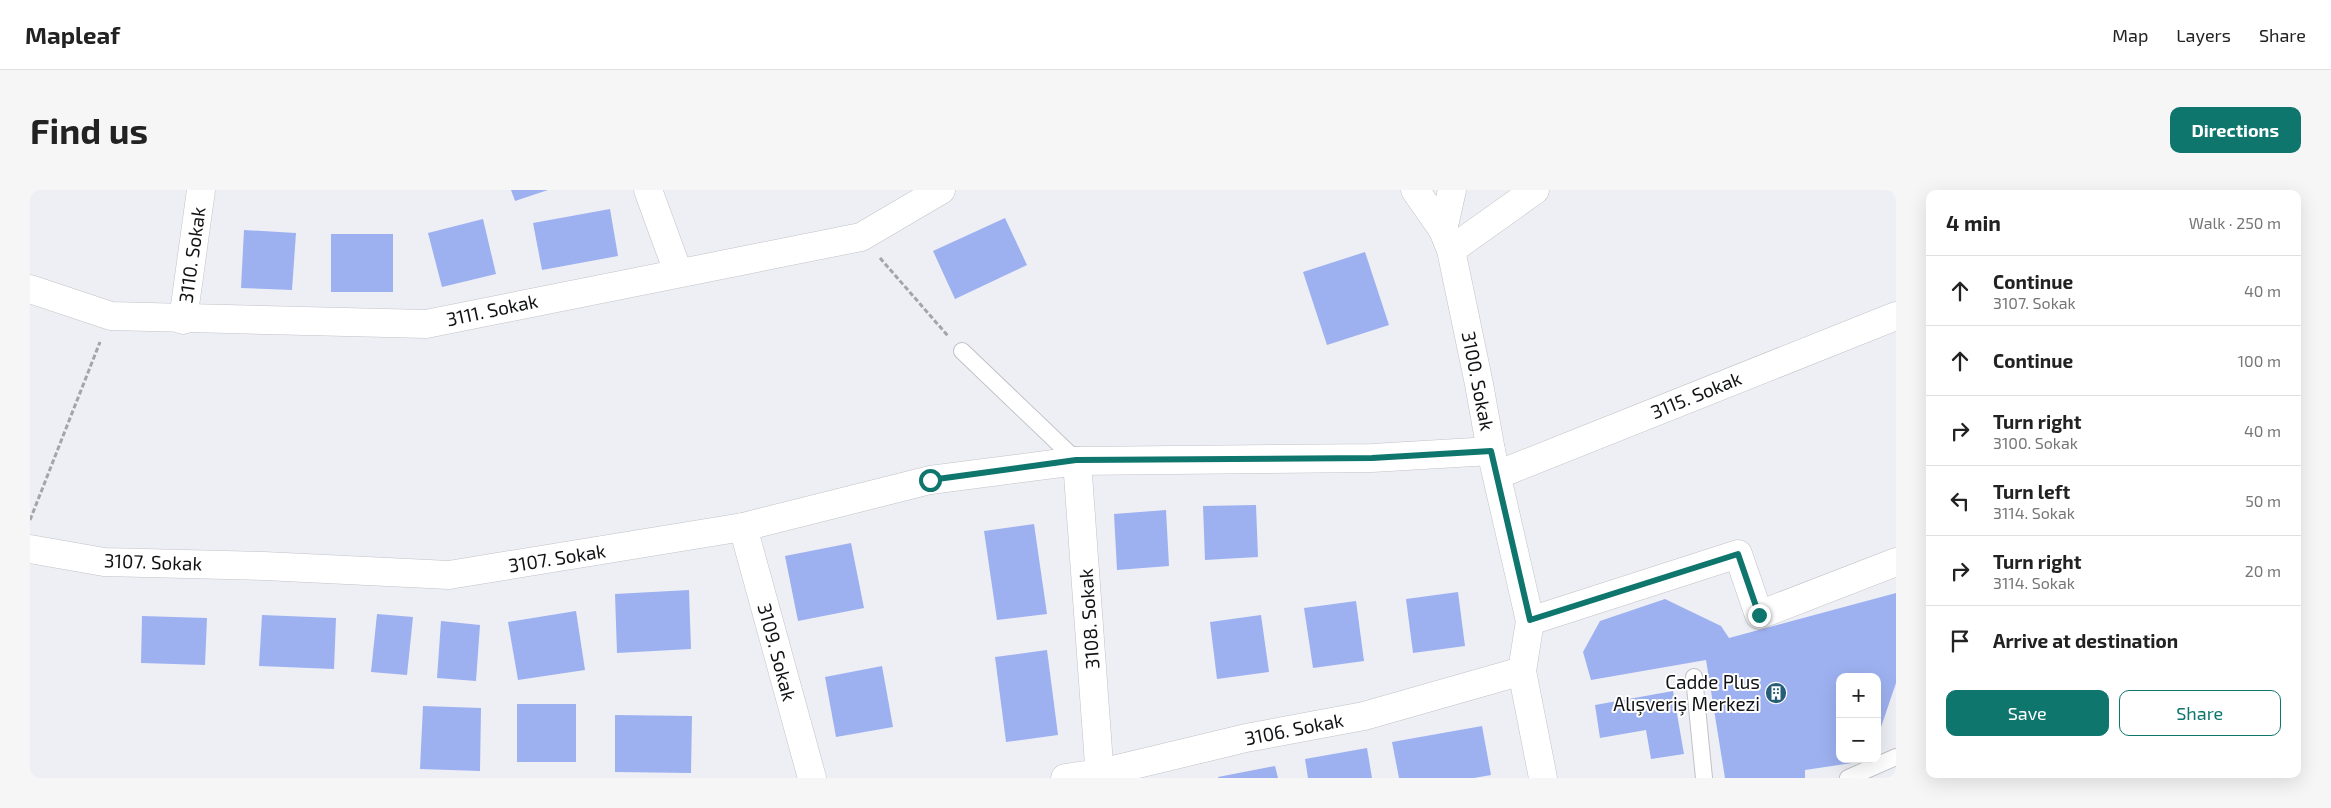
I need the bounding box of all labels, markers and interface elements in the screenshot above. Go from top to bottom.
text: Mapleaf [25,20,120,49]
text: Map [2112,24,2148,46]
text: Layers [2176,24,2231,46]
text: Share [2259,24,2306,46]
button: Directions [2170,107,2301,153]
text: Find us [30,109,148,151]
street label: 3110. Sokak [173,205,210,305]
text: 4 min [1946,210,2001,235]
text: Walk · 250 m [2189,213,2281,232]
text: Continue [1993,270,2073,293]
icon: ahead [1946,277,1974,305]
text: 40 m [2244,281,2281,300]
street label: 3111. Sokak [444,289,540,330]
text: 3107. Sokak [1993,293,2076,312]
street label: 3100. Sokak [1458,329,1499,433]
icon: ahead [1946,347,1974,375]
text: Continue [1993,349,2073,372]
text: 100 m [2238,351,2281,370]
street label: 3115. Sokak [1647,366,1745,423]
text: Turn right [1993,410,2081,433]
icon: right [1946,417,1974,445]
text: 40 m [2244,421,2281,440]
text: 3100. Sokak [1993,433,2078,452]
route start [919,469,942,492]
text: Turn left [1993,480,2070,503]
icon: left [1946,487,1974,515]
text: 50 m [2245,491,2281,510]
text: 3114. Sokak [1993,503,2075,522]
street label: 3107. Sokak [507,538,608,577]
street label: 3107. Sokak [104,548,203,575]
text: Turn right [1993,550,2081,573]
icon: right [1946,557,1974,585]
text: 20 m [2245,561,2281,580]
street label: 3108. Sokak [1073,568,1103,670]
text: 3114. Sokak [1993,573,2075,592]
street label: 3109. Sokak [753,600,802,704]
route end [1748,604,1771,627]
icon: arrive [1946,627,1974,655]
text: Arrive at destination [1993,629,2178,652]
place label: Cadde Plus Alışveriş Merkezi [1613,670,1760,716]
map controls [1836,673,1881,763]
button: + [1836,673,1881,718]
building icon: Cadde Plus Alışveriş Merkezi [1764,681,1788,705]
button: Save [1946,690,2109,736]
button: Share [2119,690,2281,736]
street label: 3106. Sokak [1242,708,1346,749]
button: − [1836,718,1881,763]

